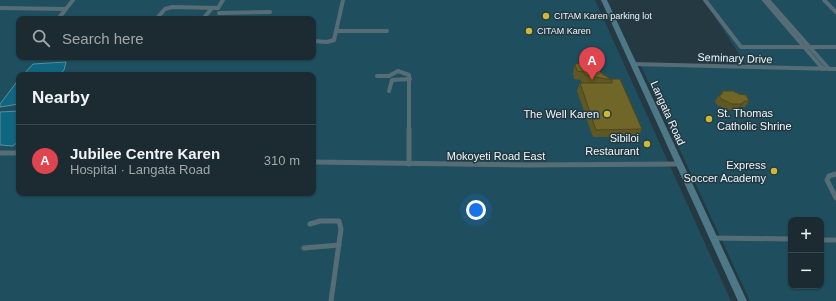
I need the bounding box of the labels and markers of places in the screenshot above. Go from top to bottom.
marker: CITAM Karen parking lot [541,11,551,21]
place label: CITAM Karen parking lot [554,11,652,21]
marker: CITAM Karen [524,26,534,36]
place label: CITAM Karen [537,26,591,36]
pin: A [579,47,605,80]
place label: St. Thomas Catholic Shrine [717,107,792,132]
place label: The Well Karen [523,108,599,120]
marker: The Well Karen [602,109,612,119]
marker: St. Thomas Catholic Shrine [704,114,714,124]
place label: Sibiloi Restaurant [585,132,639,157]
marker: Sibiloi Restaurant [642,139,652,149]
place label: Express Soccer Academy [683,159,766,184]
marker: Express Soccer Academy [769,166,779,176]

